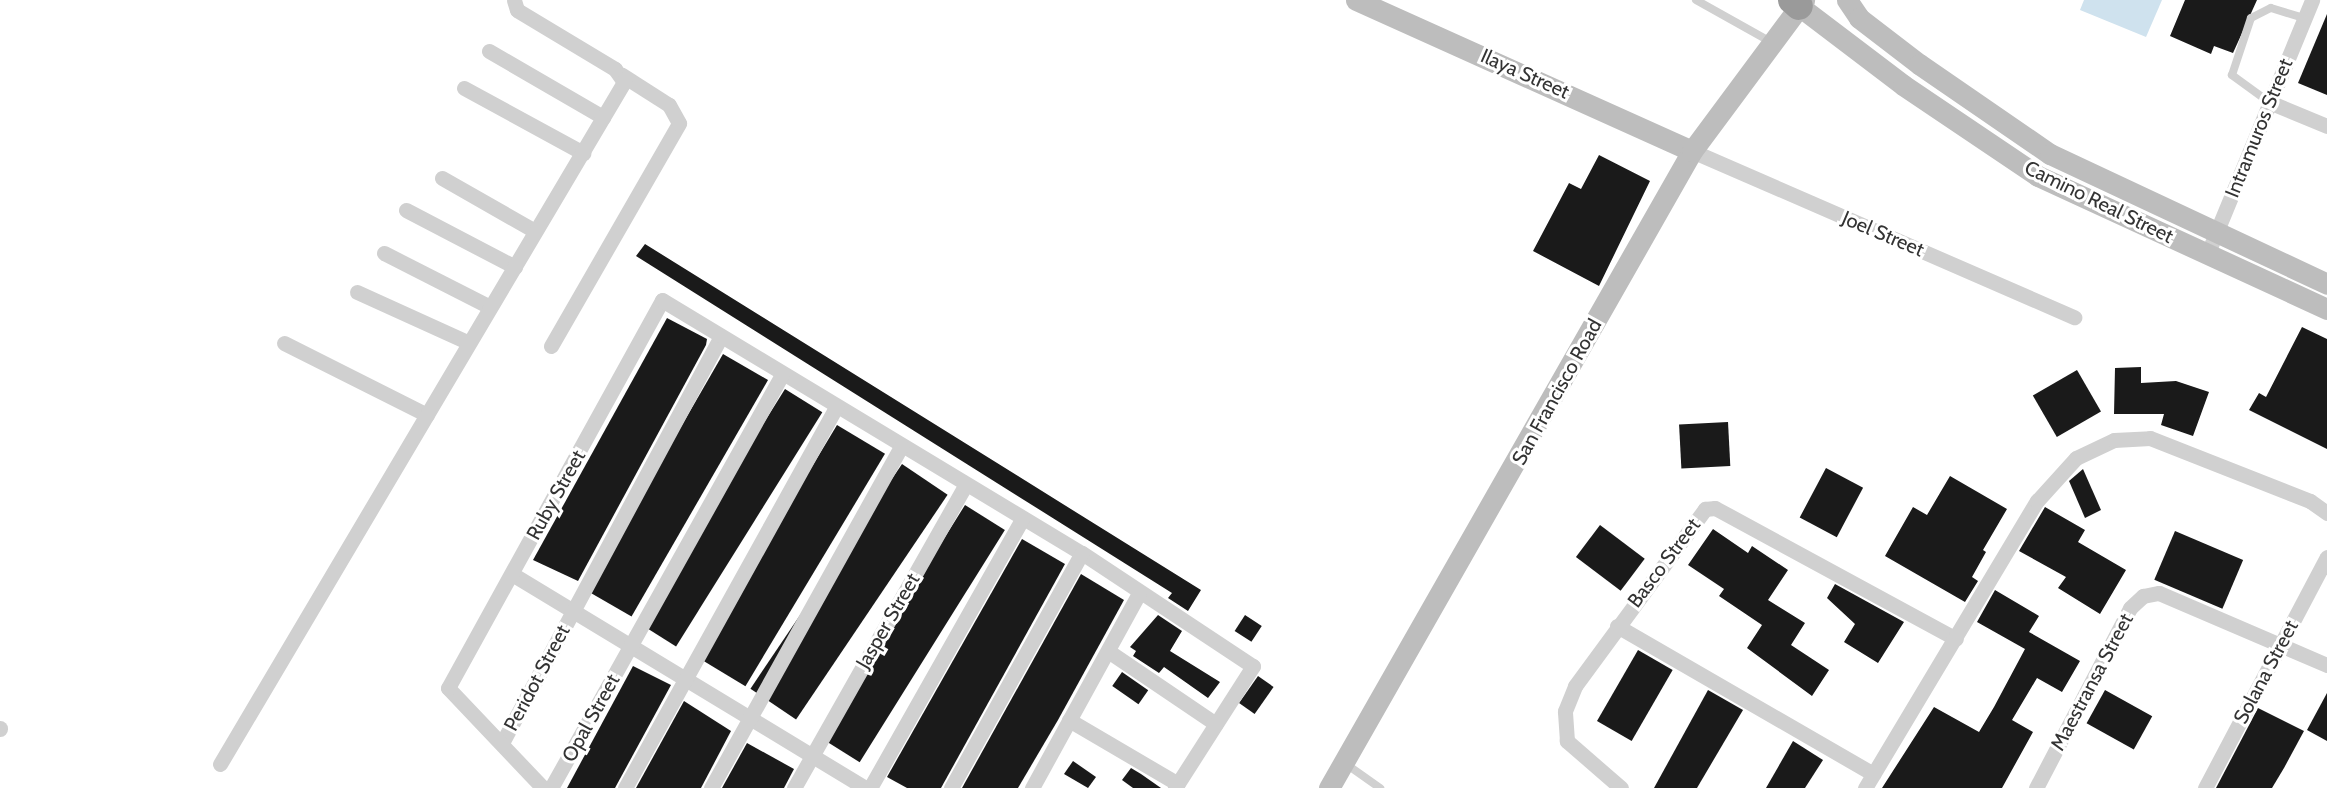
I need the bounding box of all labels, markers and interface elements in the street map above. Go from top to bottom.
street label: Ilaya Street [1477,44,1573,104]
street label: Intramuros Street [2220,55,2298,201]
street label: Camino Real Street [2021,156,2177,248]
street label: Joel Street [1838,206,1928,262]
street label: San Francisco Road [1507,315,1607,469]
street label: Ruby Street [521,446,591,544]
street label: Basco Street [1623,514,1705,612]
street label: Jasper Street [851,569,925,673]
street label: Maestransa Street [2046,609,2138,755]
street label: Solana Street [2229,616,2303,728]
street label: Peridot Street [499,621,575,735]
street label: Opal Street [557,670,625,766]

